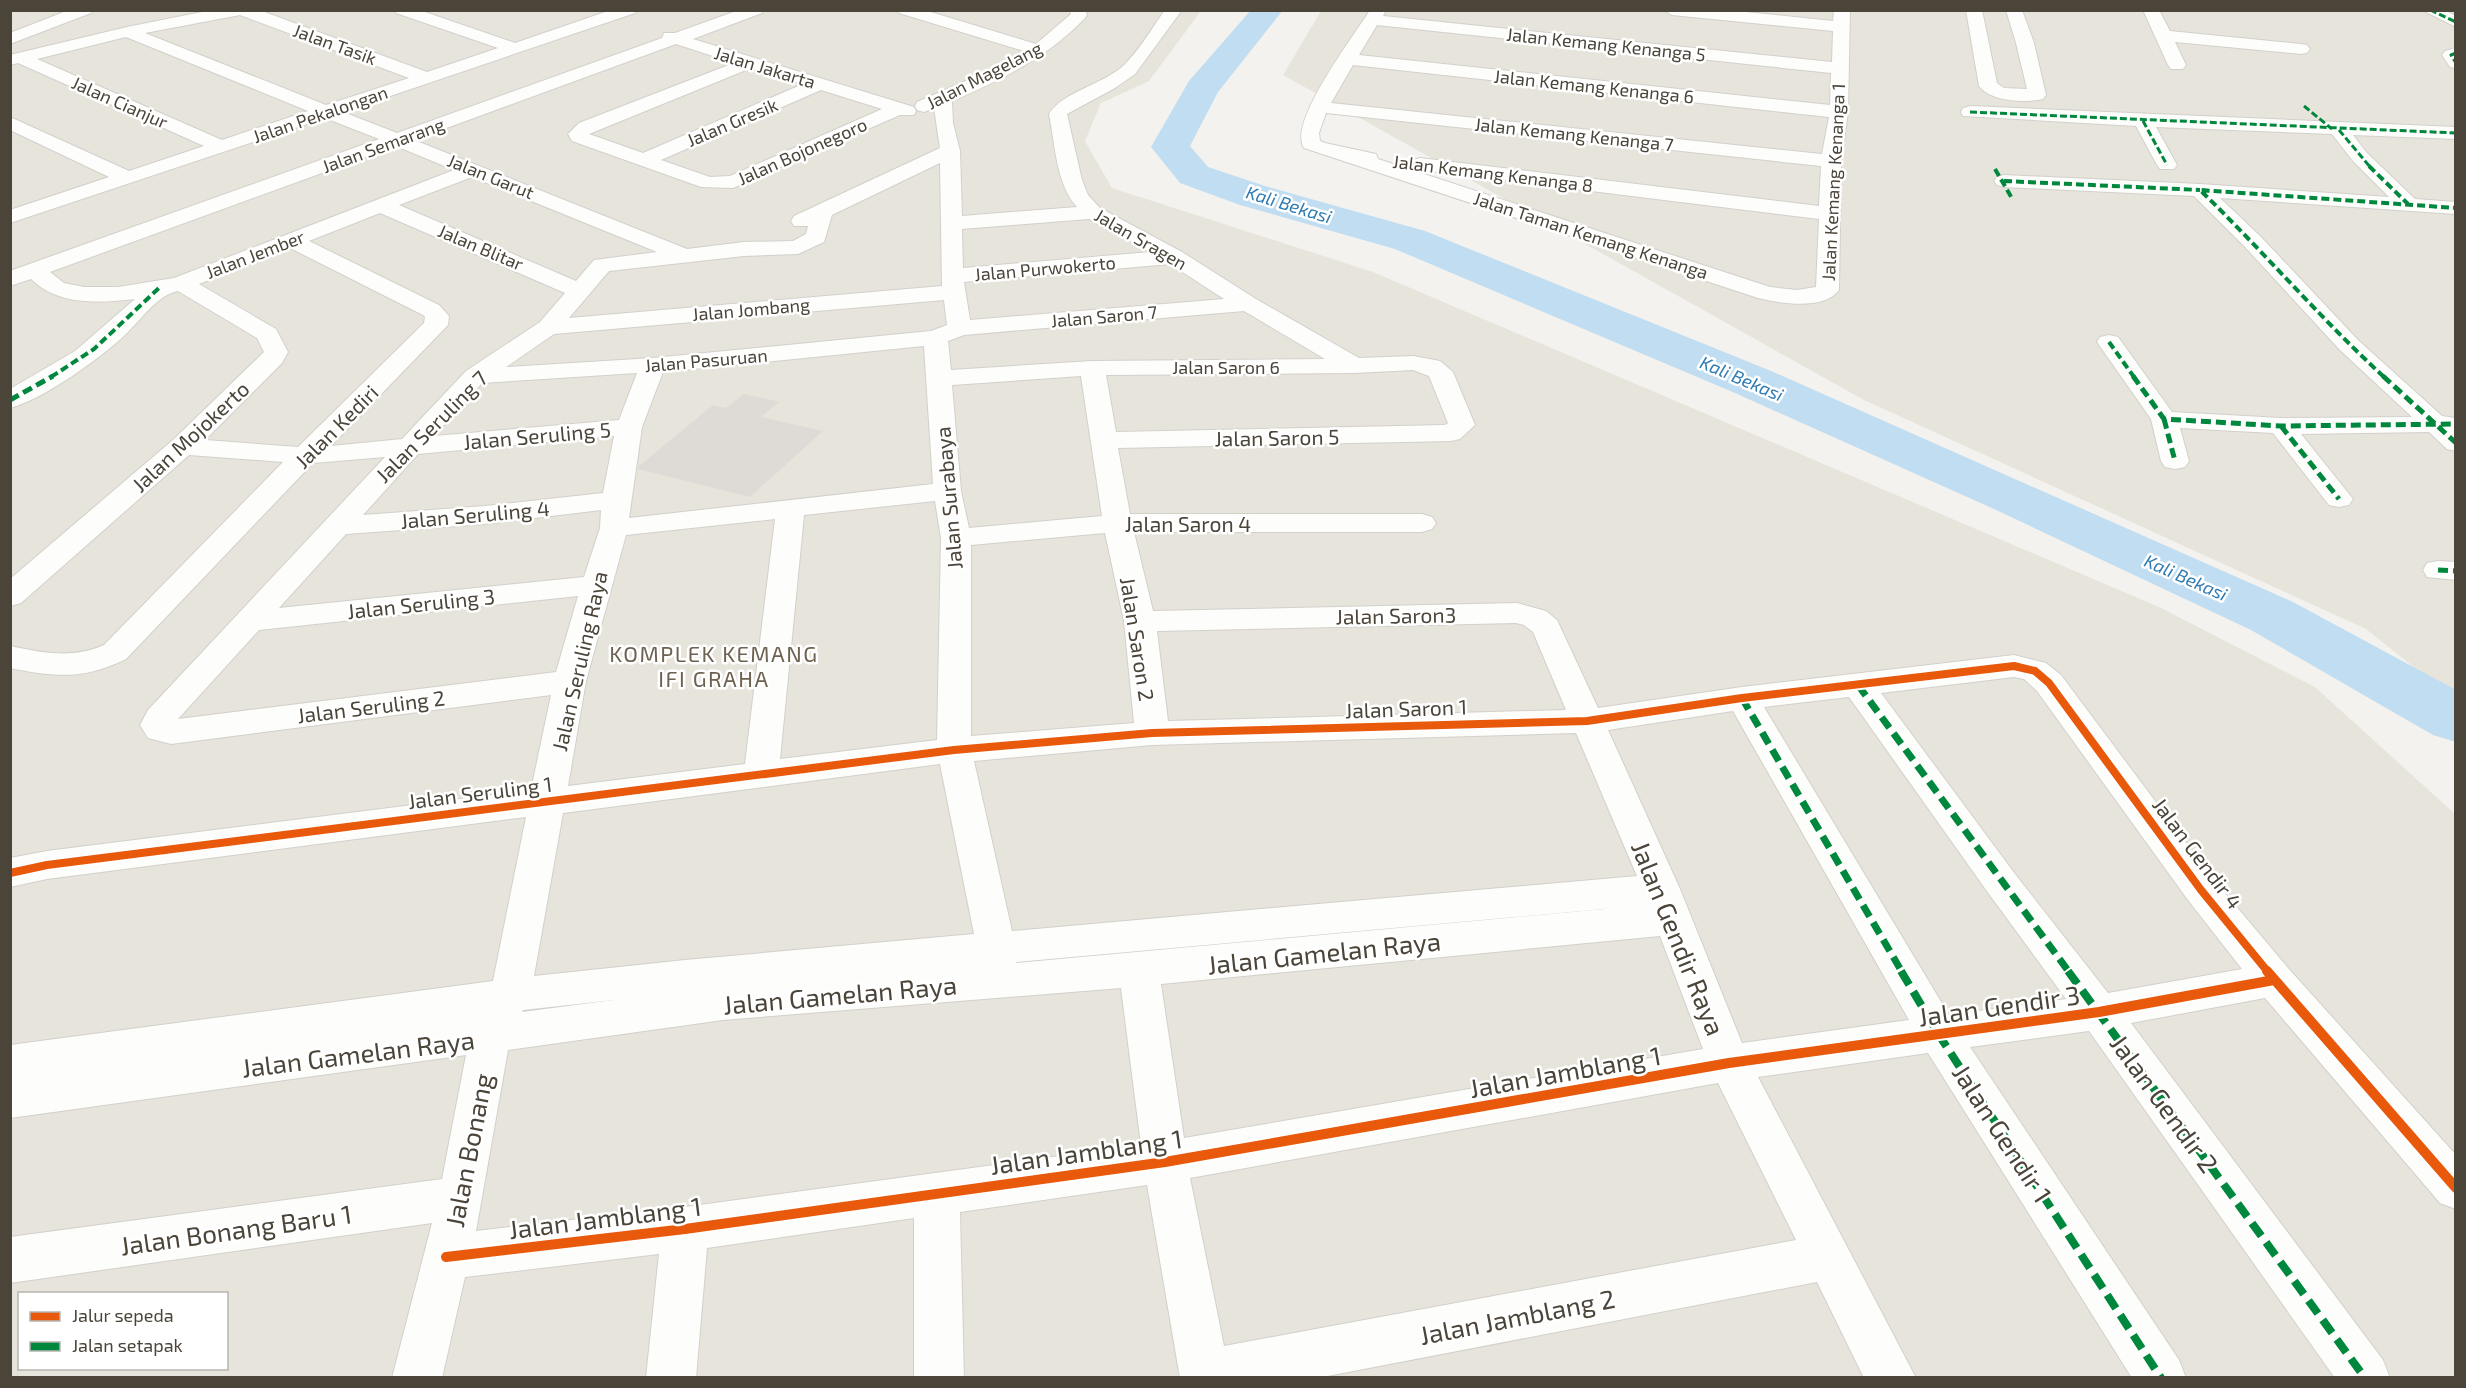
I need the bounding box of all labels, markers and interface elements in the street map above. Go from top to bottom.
street label: Jalan Tasik [290,19,380,69]
street label: Jalan Kemang Kenanga 5 [1505,23,1707,65]
street label: Jalan Magelang [923,36,1045,114]
street label: Jalan Jakarta [712,41,818,93]
street label: Jalan Kemang Kenanga 6 [1493,65,1695,107]
street label: Jalan Cianjur [69,71,171,133]
street label: Jalan Pekalongan [250,81,390,147]
street label: Jalan Kemang Kenanga 1 [1817,83,1849,281]
street label: Jalan Gresik [683,93,781,151]
street label: Jalan Semarang [319,113,447,177]
street label: Jalan Bojonegoro [734,113,870,189]
street label: Jalan Kemang Kenanga 7 [1473,113,1675,155]
street label: Jalan Garut [445,149,538,203]
street label: Jalan Kemang Kenanga 8 [1392,150,1594,196]
water label: Kali Bekasi [1244,181,1335,228]
street label: Jalan Taman Kemang Kenanga [1471,187,1711,283]
street label: Jalan Sragen [1091,204,1191,274]
street label: Jalan Blitar [435,219,527,275]
street label: Jalan Jember [202,225,308,283]
street label: Jalan Purwokerto [973,251,1117,285]
street label: Jalan Jombang [691,293,811,325]
street label: Jalan Saron 7 [1050,300,1158,332]
street label: Jalan Pasuruan [644,344,768,376]
water label: Kali Bekasi [1697,351,1787,406]
street label: Jalan Saron 6 [1172,356,1280,378]
street label: Jalan Seruling 7 [370,365,492,487]
street label: Jalan Mojokerto [126,375,254,497]
street label: Jalan Kediri [289,379,383,473]
street label: Jalan Seruling 5 [462,416,612,454]
street label: Jalan Saron 5 [1214,423,1340,451]
street label: Jalan Surabaya [929,426,967,570]
street label: Jalan Seruling 4 [399,495,551,533]
street label: Jalan Saron 4 [1125,511,1251,536]
water label: Kali Bekasi [2141,549,2231,605]
street label: Jalan Seruling Raya [546,569,612,753]
street label: Jalan Saron 2 [1116,575,1160,703]
street label: Jalan Seruling 3 [346,583,496,623]
street label: Jalan Saron3 [1335,601,1457,629]
district label: KOMPLEK KEMANG IFI GRAHA [609,640,819,691]
street label: Jalan Seruling 2 [296,685,446,727]
street label: Jalan Saron 1 [1345,693,1467,723]
street label: Jalan Seruling 1 [406,771,554,813]
street label: Jalan Gendir 4 [2148,792,2248,914]
street label: Jalan Gendir Raya [1626,836,1732,1040]
street label: Jalan Gamelan Raya [1206,924,1442,980]
street label: Jalan Gamelan Raya [722,968,958,1020]
street label: Jalan Gendir 3 [1916,978,2082,1032]
street label: Jalan Gamelan Raya [240,1023,476,1083]
street label: Jalan Gendir 2 [2105,1028,2225,1178]
street label: Jalan Jamblang 1 [1467,1039,1663,1103]
street label: Jalan Gendir 1 [1947,1058,2059,1208]
street label: Jalan Bonang [438,1071,498,1229]
street label: Jalan Jamblang 1 [988,1122,1184,1180]
street label: Jalan Jamblang 1 [507,1190,703,1244]
street label: Jalan Bonang Baru 1 [118,1197,354,1261]
street label: Jalan Jamblang 2 [1417,1282,1617,1350]
legend [18,1292,228,1370]
text: Jalur sepeda [72,1304,174,1326]
text: Jalan setapak [72,1334,183,1356]

